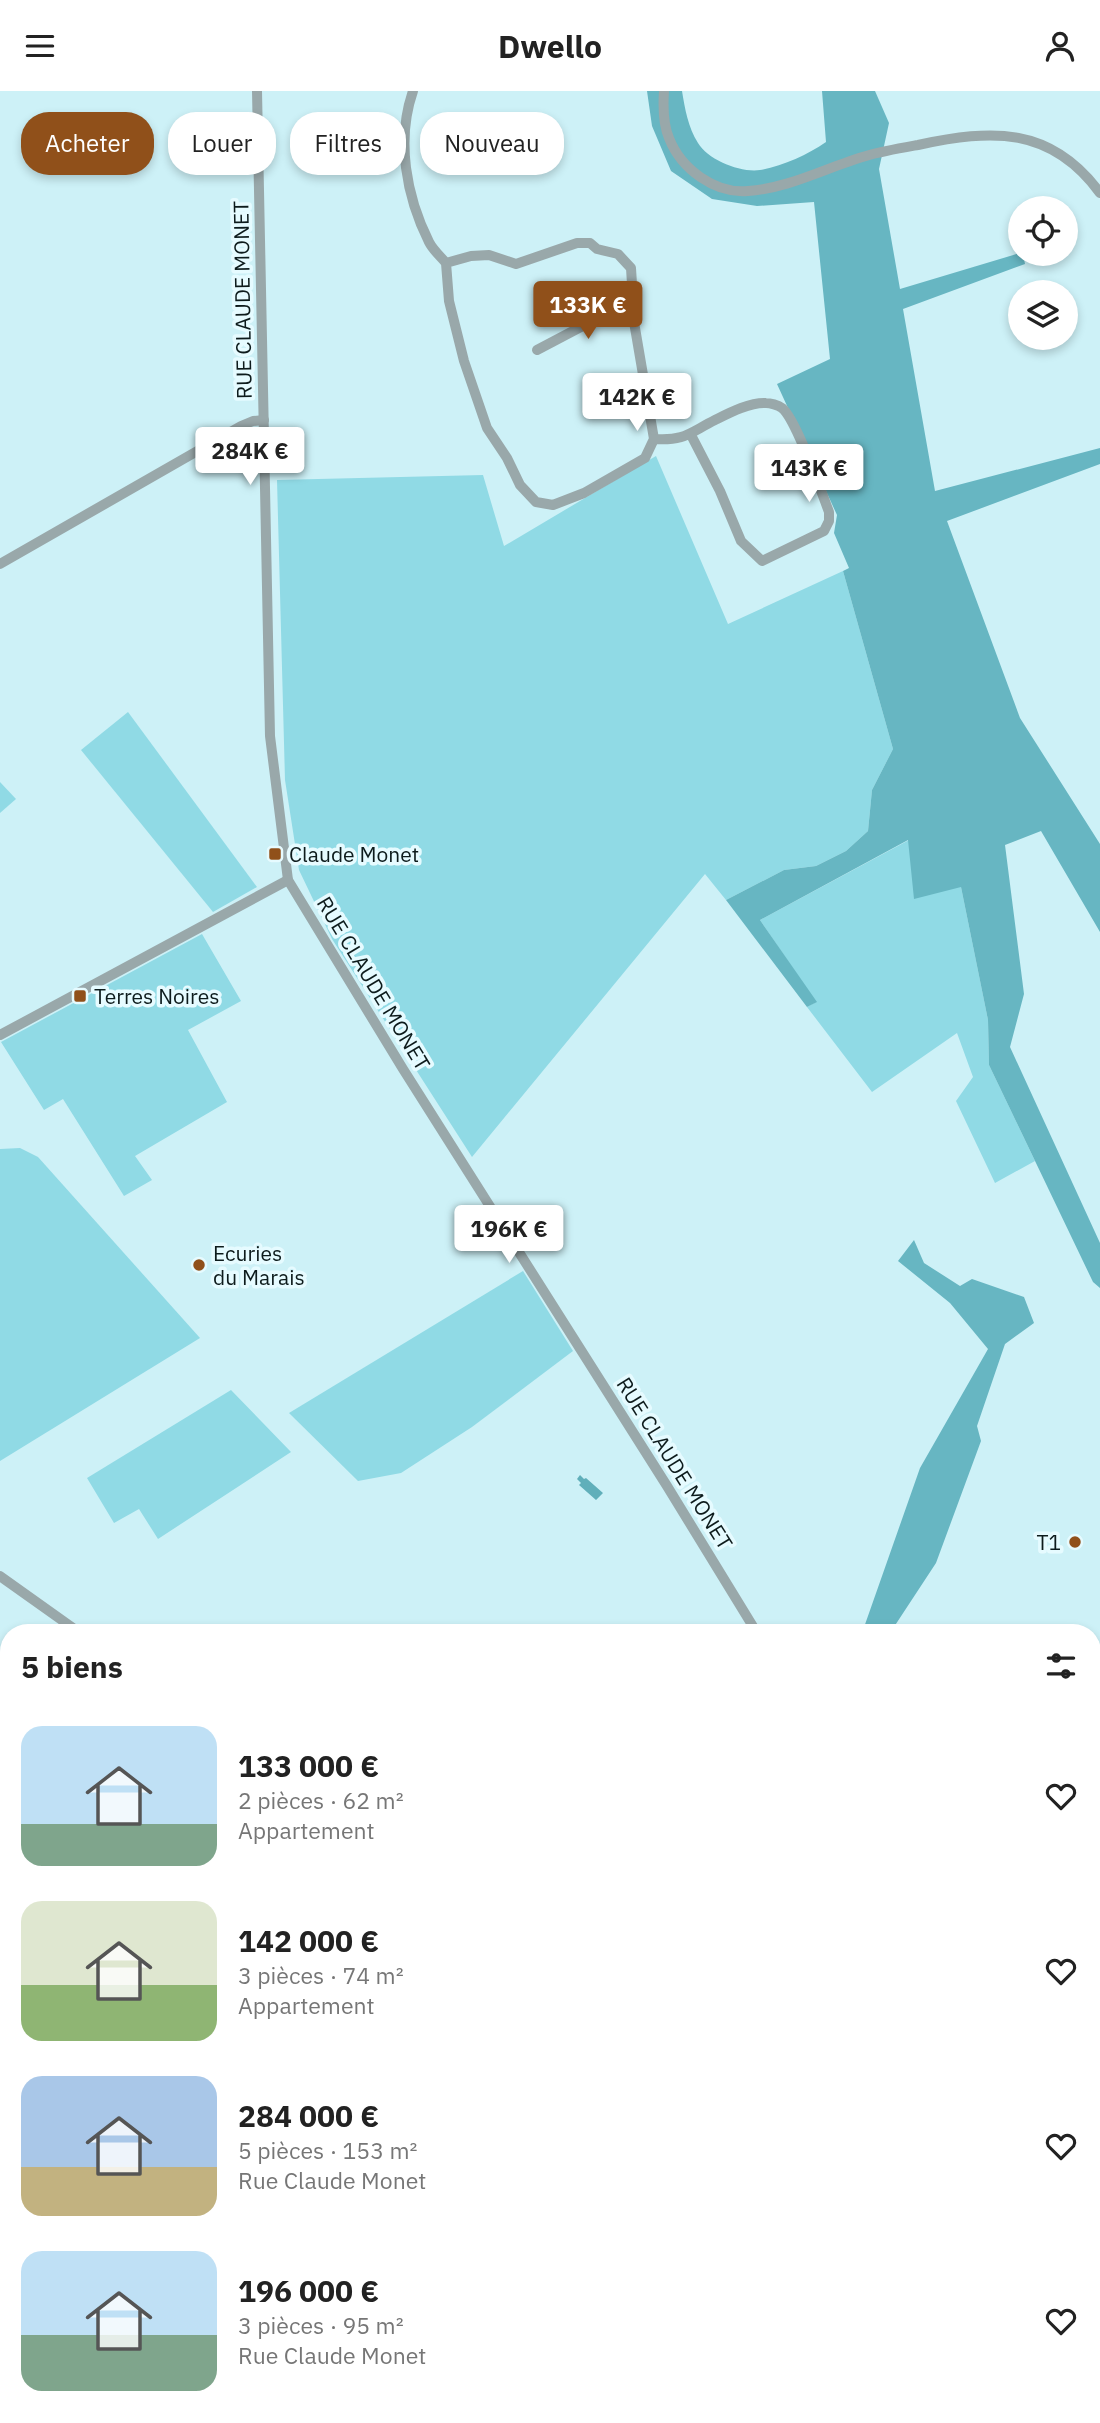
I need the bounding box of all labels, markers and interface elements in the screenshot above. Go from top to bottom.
text: Dwello [498,25,602,67]
icon: menu [21,27,59,65]
icon: person [1041,27,1079,65]
chip: Acheter [21,112,154,175]
chip: Louer [168,112,276,175]
chip: Filtres [290,112,406,175]
chip: Nouveau [420,112,564,175]
map controls [1008,196,1078,350]
button: locate [1008,196,1078,266]
street label: RUE CLAUDE MONET [226,201,258,399]
button: layers [1008,280,1078,350]
pin: 133K € [531,281,645,341]
text: 133K € [549,289,627,319]
pin: 142K € [580,373,694,433]
text: 142K € [598,381,676,411]
pin: 284K € [193,427,307,487]
text: 284K € [211,435,289,465]
pin: 143K € [752,445,866,504]
text: 143K € [770,452,848,482]
place label: Claude Monet [289,840,419,868]
marker: Claude Monet [267,846,283,862]
street label: RUE CLAUDE MONET [311,891,437,1075]
place label: Terres Noires [94,982,219,1010]
marker: Terres Noires [72,988,88,1004]
pin: 196K € [452,1205,566,1265]
text: 196K € [470,1213,548,1243]
place label: Ecuries du Marais [213,1239,305,1291]
marker: Ecuries du Marais [191,1257,207,1273]
street label: RUE CLAUDE MONET [611,1371,739,1555]
place label: T1 [1036,1528,1061,1556]
marker: T1 [1067,1534,1083,1550]
text: 5 biens [21,1647,123,1686]
icon: filters [1042,1647,1080,1685]
text: 133 000 € [238,1746,379,1785]
icon: home [77,1754,161,1838]
icon: heart [1042,1777,1080,1815]
text: 2 pièces · 62 m² [238,1785,404,1815]
text: Appartement [238,1815,375,1845]
text: 142 000 € [238,1921,379,1960]
icon: home [77,1929,161,2013]
icon: heart [1042,1952,1080,1990]
text: 3 pièces · 74 m² [238,1960,404,1990]
text: Appartement [238,1990,375,2020]
text: 284 000 € [238,2096,379,2135]
icon: home [77,2104,161,2188]
icon: heart [1042,2127,1080,2165]
text: 5 pièces · 153 m² [238,2135,417,2165]
text: Rue Claude Monet [238,2165,426,2195]
text: 196 000 € [238,2271,379,2310]
icon: home [77,2279,161,2363]
icon: heart [1042,2302,1080,2340]
text: 3 pièces · 95 m² [238,2310,404,2340]
text: Rue Claude Monet [238,2340,426,2370]

